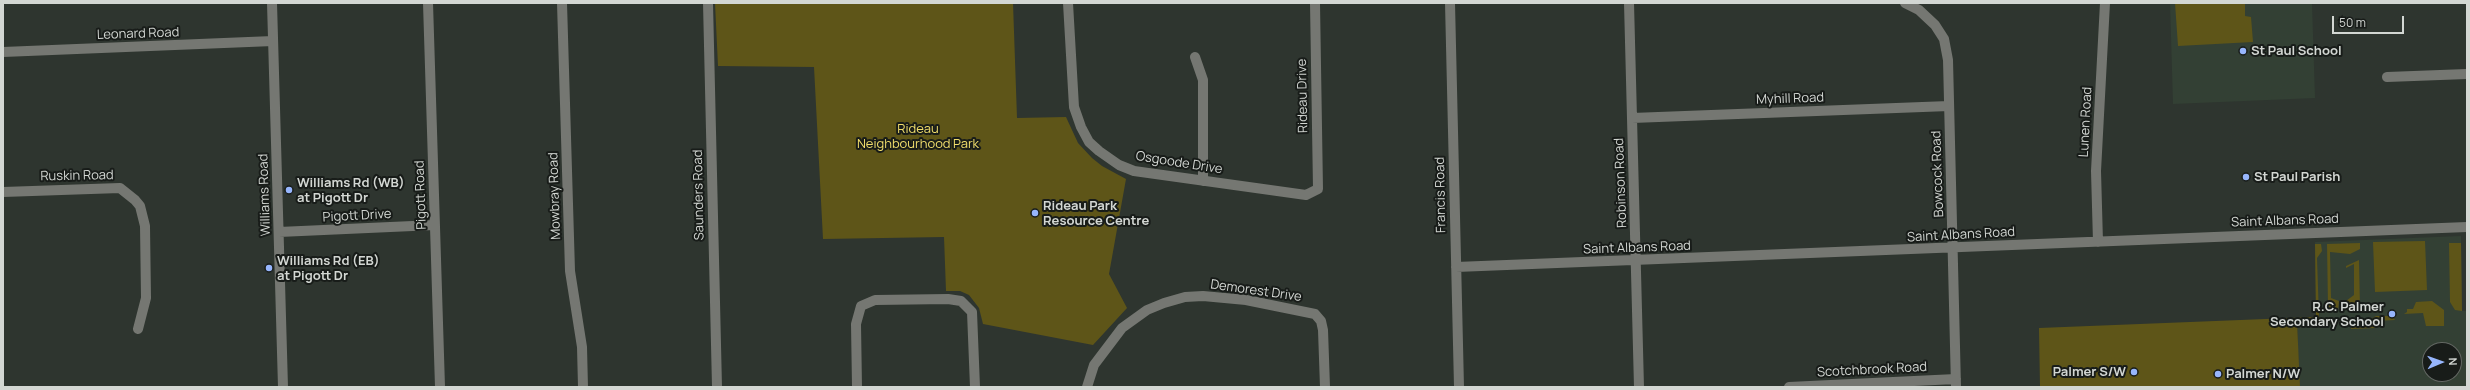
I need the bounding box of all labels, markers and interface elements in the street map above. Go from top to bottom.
scale bar [2334,8,2406,34]
text: 50 m [2339,14,2366,31]
street label: Leonard Road [96,25,180,43]
place label: St Paul School [2251,43,2342,59]
marker: St Paul School [2238,46,2248,56]
street label: Rideau Drive [1295,59,1311,133]
street label: Lunen Road [2076,86,2096,158]
street label: Myhill Road [1756,90,1824,108]
park label: Rideau Neighbourhood Park [857,121,979,152]
street label: Bowcock Road [1929,130,1947,218]
street label: Robinson Road [1612,138,1630,228]
street label: Osgoode Drive [1135,148,1223,178]
street label: Saunders Road [690,150,708,240]
street label: Mowbray Road [546,152,564,240]
street label: Williams Road [256,153,274,237]
street label: Francis Road [1433,157,1449,233]
street label: Pigott Road [412,160,430,230]
street label: Ruskin Road [40,168,114,184]
place label: St Paul Parish [2254,169,2340,185]
marker: St Paul Parish [2241,172,2251,182]
place label: Williams Rd (WB) at Pigott Dr [297,175,405,206]
marker: Williams Rd (WB) at Pigott Dr [284,185,294,195]
place label: Rideau Park Resource Centre [1043,198,1149,229]
street label: Pigott Drive [322,206,392,226]
marker: Rideau Park Resource Centre [1030,208,1040,218]
street label: Saint Albans Road [2231,211,2339,231]
street label: Saint Albans Road [1907,224,2015,246]
street label: Saint Albans Road [1583,238,1691,258]
place label: Williams Rd (EB) at Pigott Dr [277,253,380,284]
marker: Williams Rd (EB) at Pigott Dr [264,263,274,273]
street label: Demorest Drive [1209,277,1303,305]
place label: R.C. Palmer Secondary School [2270,299,2384,330]
marker: R.C. Palmer Secondary School [2387,309,2397,319]
north arrow [2422,342,2462,382]
text: N [2446,357,2461,366]
street label: Scotchbrook Road [1817,359,1927,381]
place label: Palmer S/W [2053,364,2126,380]
place label: Palmer N/W [2226,366,2300,382]
marker: Palmer S/W [2129,367,2139,377]
marker: Palmer N/W [2213,369,2223,379]

